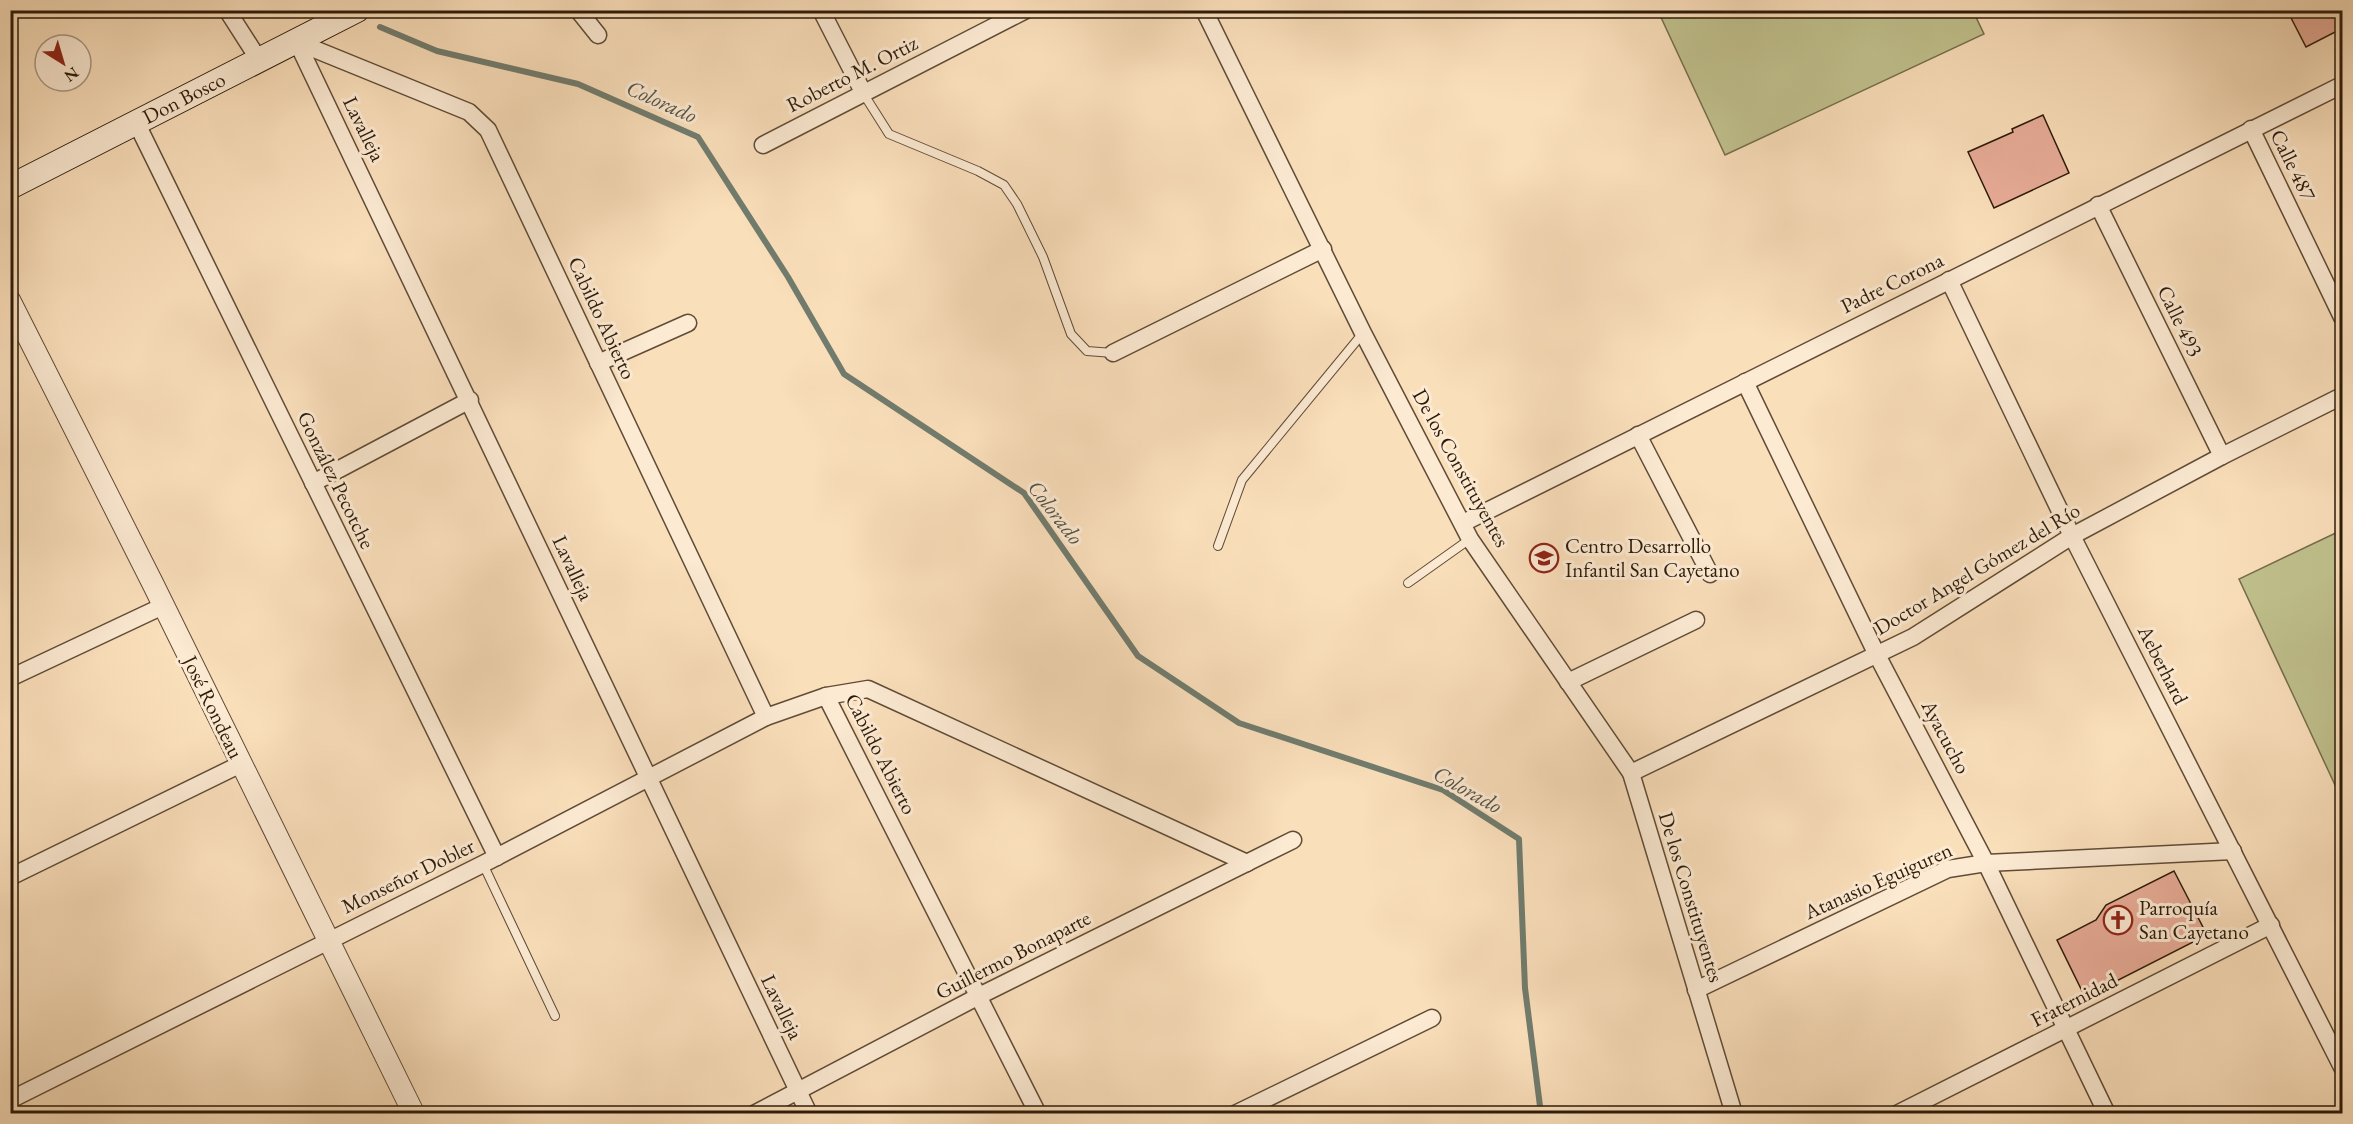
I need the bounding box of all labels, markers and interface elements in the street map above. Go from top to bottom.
street label: Roberto M. Ortiz [782,29,922,118]
north arrow [33,33,93,93]
text: N [60,62,83,87]
street label: Don Bosco [138,65,230,130]
water label: Colorado [622,73,702,130]
street label: Lavalleja [337,92,392,166]
street label: Calle 487 [2265,125,2323,206]
street label: Padre Corona [1836,246,1948,319]
street label: Cabildo Abierto [562,252,643,383]
street label: Calle 493 [2152,281,2209,361]
street label: De los Constituyentes [1407,384,1516,552]
street label: González Pecotche [292,407,381,553]
water label: Colorado [1021,474,1090,551]
street label: Doctor Angel Gómez del Río [1869,496,2085,641]
street label: Lavalleja [547,531,601,605]
place label: Centro Desarrollo Infantil San Cayetano [1565,532,1740,583]
school or university icon: Centro Desarrollo Infantil San Cayetano [1528,542,1560,574]
street label: Aeberhard [2132,620,2195,709]
street label: José Rondeau [176,649,250,763]
street label: Cabildo Abierto [839,689,923,819]
street label: Ayacucho [1915,694,1977,778]
water label: Colorado [1428,759,1507,820]
street label: De los Constituyentes [1653,808,1730,986]
street label: Monseñor Dobler [337,832,479,919]
street label: Atanasio Eguiguren [1799,836,1956,926]
place label: Parroquía San Cayetano [2139,894,2249,945]
street label: Guillermo Bonaparte [931,904,1095,1005]
church icon: Parroquía San Cayetano [2102,904,2134,936]
street label: Fraternidad [2026,966,2122,1033]
street label: Lavalleja [755,970,810,1044]

